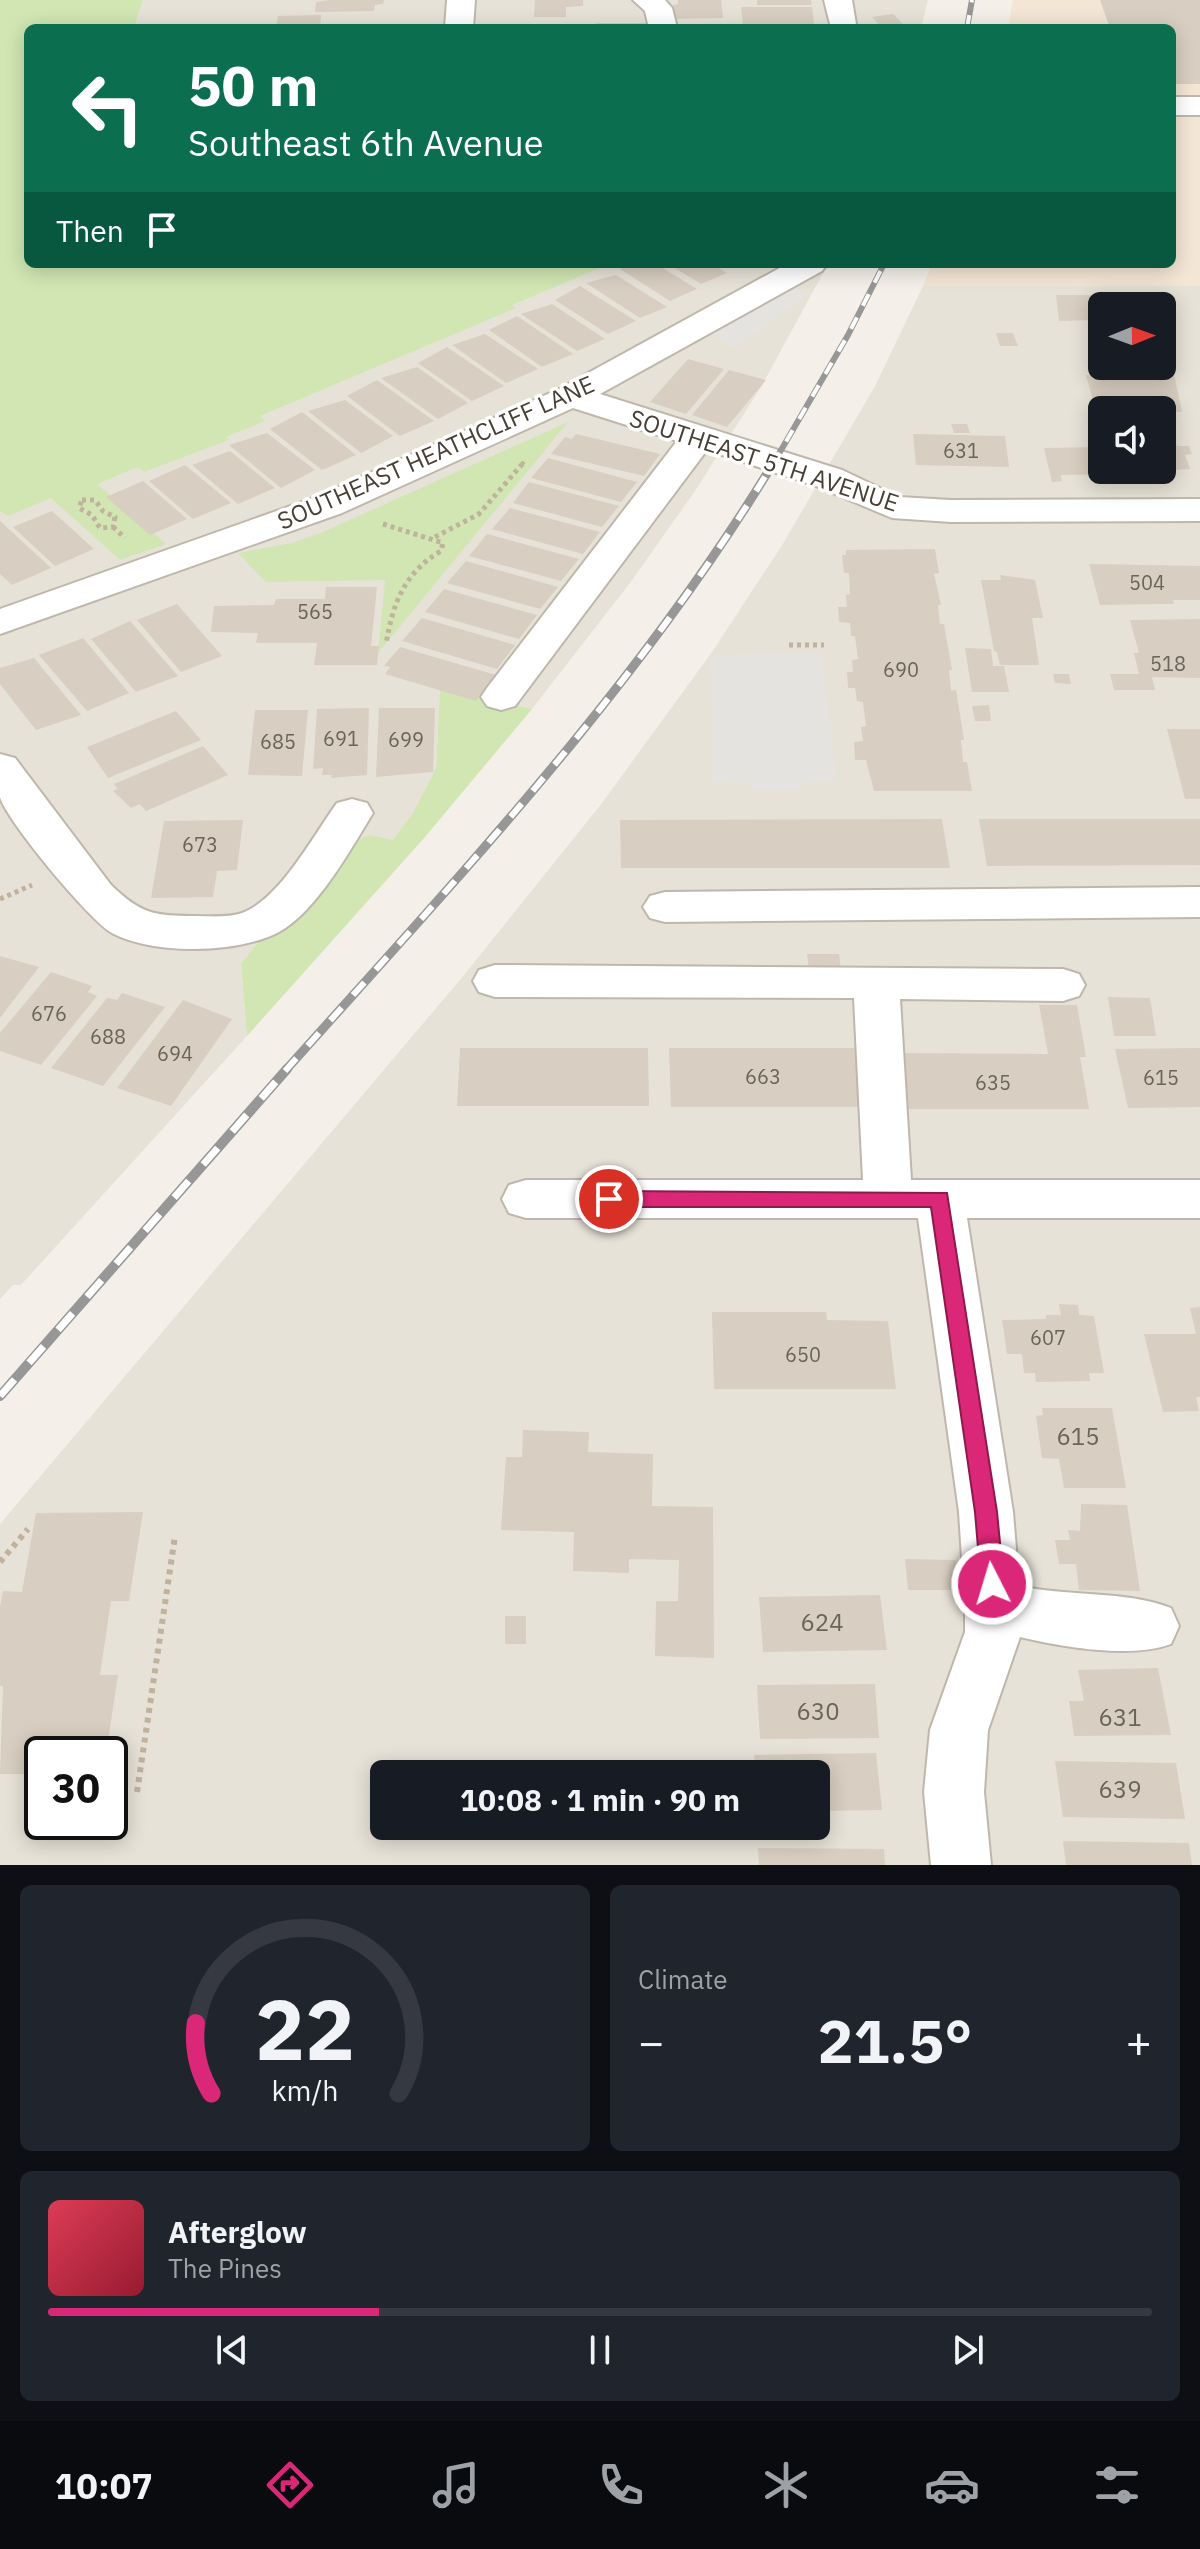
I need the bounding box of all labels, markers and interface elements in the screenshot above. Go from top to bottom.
text: 50 m [188,49,318,121]
icon: left [56,56,160,160]
text: Southeast 6th Avenue [188,119,543,166]
icon: arrive [140,208,184,252]
text: Then [56,211,124,250]
north arrow [1088,292,1176,380]
map controls [1088,292,1176,484]
street label: SOUTHEAST HEATHCLIFF LANE [272,368,599,537]
button: sound [1088,396,1176,484]
street label: SOUTHEAST 5TH AVENUE [626,401,903,519]
house number: 631 [943,437,979,464]
house number: 504 [1129,569,1165,596]
house number: 565 [297,598,333,625]
house number: 518 [1150,650,1186,677]
house number: 690 [883,656,919,683]
house number: 691 [323,725,359,752]
house number: 699 [388,726,424,753]
house number: 685 [260,728,296,755]
house number: 673 [182,831,218,858]
house number: 676 [31,1000,67,1027]
house number: 688 [90,1023,126,1050]
house number: 694 [157,1040,193,1067]
house number: 663 [745,1063,781,1090]
house number: 615 [1143,1064,1179,1091]
house number: 635 [975,1069,1011,1096]
pin [575,1165,643,1233]
icon: arrive [587,1177,631,1221]
house number: 607 [1030,1324,1066,1351]
house number: 650 [785,1341,821,1368]
house number: 615 [1056,1420,1100,1452]
position arrow [950,1542,1034,1626]
house number: 624 [800,1606,844,1638]
house number: 630 [796,1695,840,1727]
house number: 631 [1098,1701,1142,1733]
speed limit sign: 30 [24,1736,128,1840]
house number: 639 [1098,1773,1142,1805]
text: 10:08 · 1 min · 90 m [460,1780,740,1819]
text: Climate [638,1962,728,1996]
text: 22 [255,1975,355,2083]
text: 21.5° [818,2001,972,2080]
text: − [638,2013,664,2070]
text: + [1126,2013,1152,2070]
text: km/h [271,2072,339,2109]
text: Afterglow [168,2212,307,2251]
text: The Pines [168,2251,282,2285]
icon: previous [210,2328,254,2372]
icon: pause [578,2328,622,2372]
icon: next [946,2328,990,2372]
icon: directions [262,2457,318,2513]
icon: music [428,2457,484,2513]
icon: phone [593,2457,649,2513]
icon: climate [758,2457,814,2513]
icon: car [924,2457,980,2513]
icon: filters [1089,2457,1145,2513]
text: 10:07 [55,2462,153,2509]

